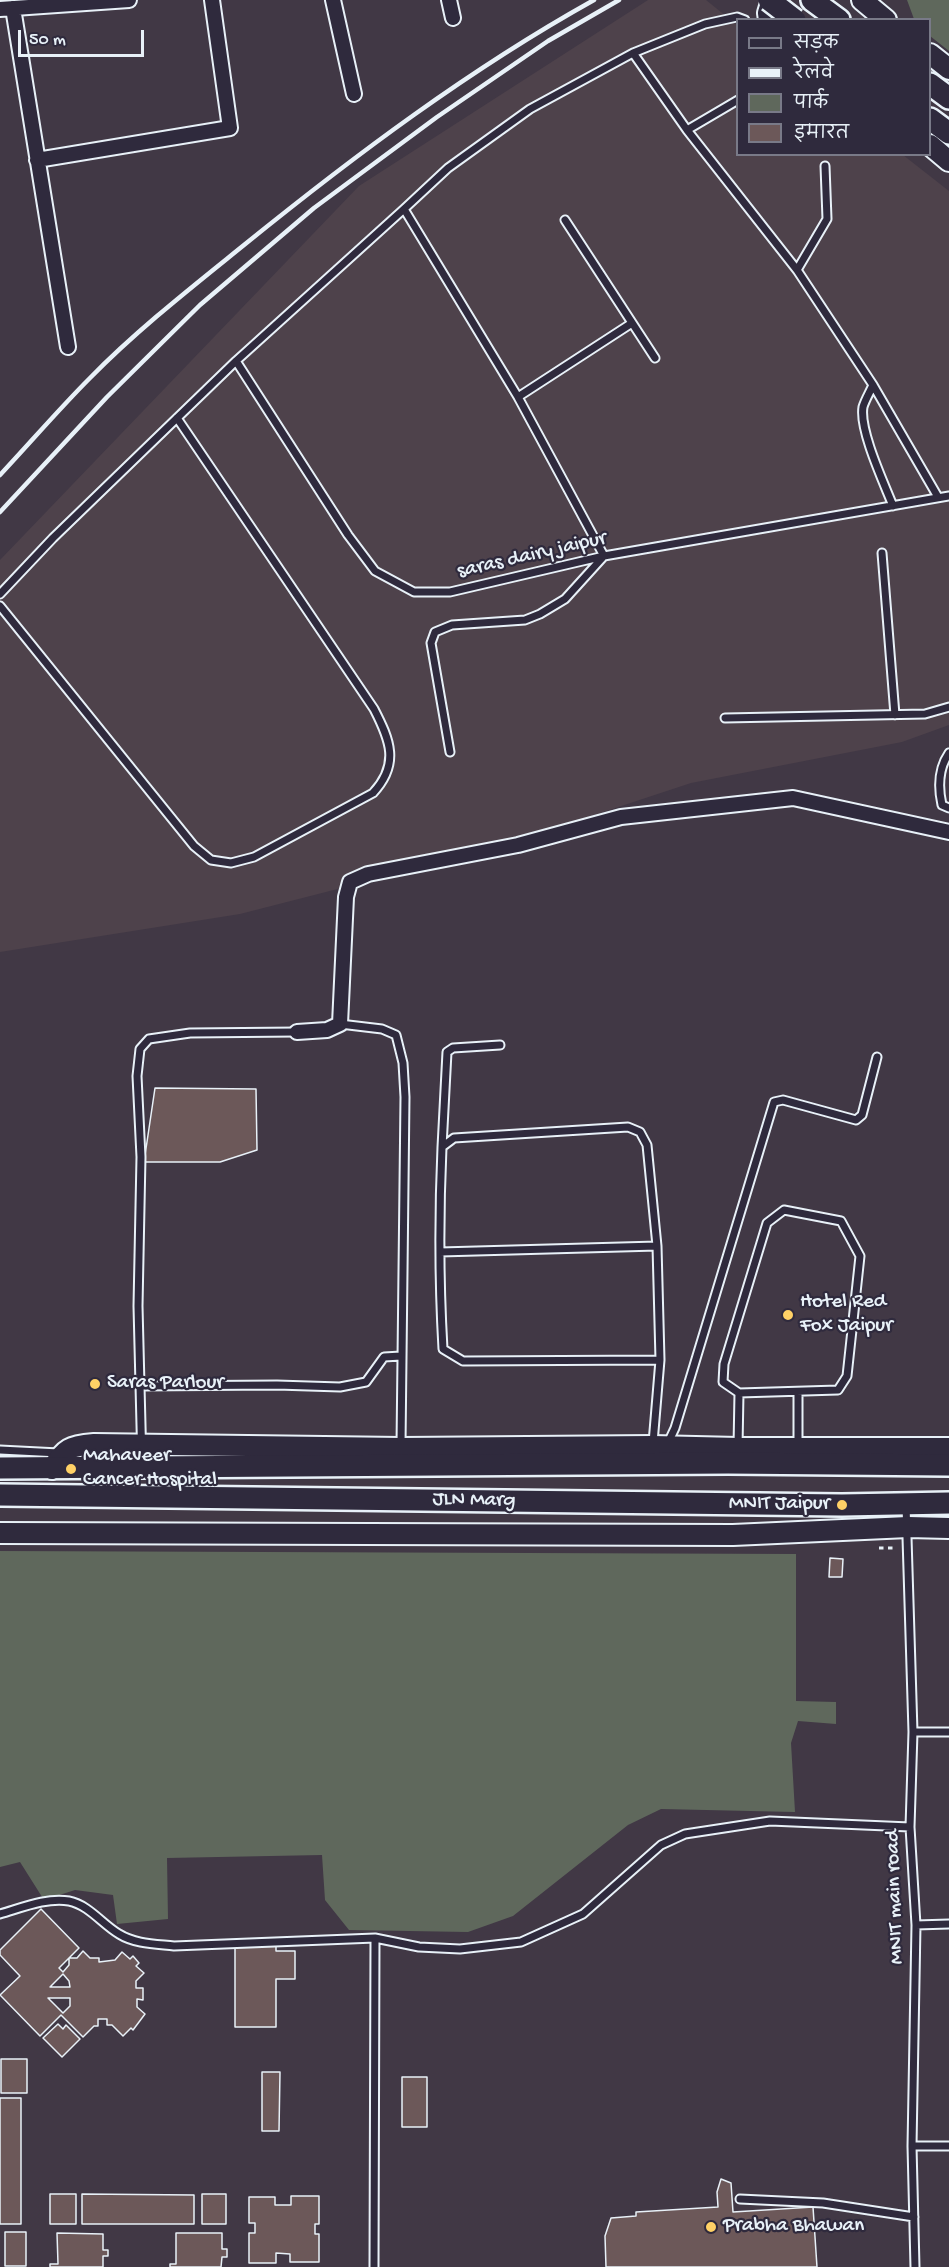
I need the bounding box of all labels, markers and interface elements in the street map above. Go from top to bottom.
scale bar [21,18,147,56]
legend [736,18,931,156]
text: 50 m [29,30,66,51]
text: सड़क [794,34,838,55]
text: रेलवे [794,64,834,85]
text: पार्क [794,94,828,115]
text: इमारत [794,124,849,145]
street label: saras dairy jaipur [455,527,609,585]
place label: Hotel Red Fox Jaipur [800,1290,893,1340]
marker: Hotel Red Fox Jaipur [781,1308,795,1322]
place label: Saras Parlour [107,1371,224,1397]
marker: Saras Parlour [88,1377,102,1391]
place label: Mahaveer Cancer Hospital [83,1444,217,1494]
marker: Mahaveer Cancer Hospital [64,1462,78,1476]
street label: JLN Marg [432,1488,516,1514]
place label: MNIT Jaipur [729,1492,830,1518]
marker: MNIT Jaipur [835,1498,849,1512]
street label: MNIT main road [881,1829,911,1965]
place label: Prabha Bhawan [723,2214,864,2240]
marker: Prabha Bhawan [704,2220,718,2234]

